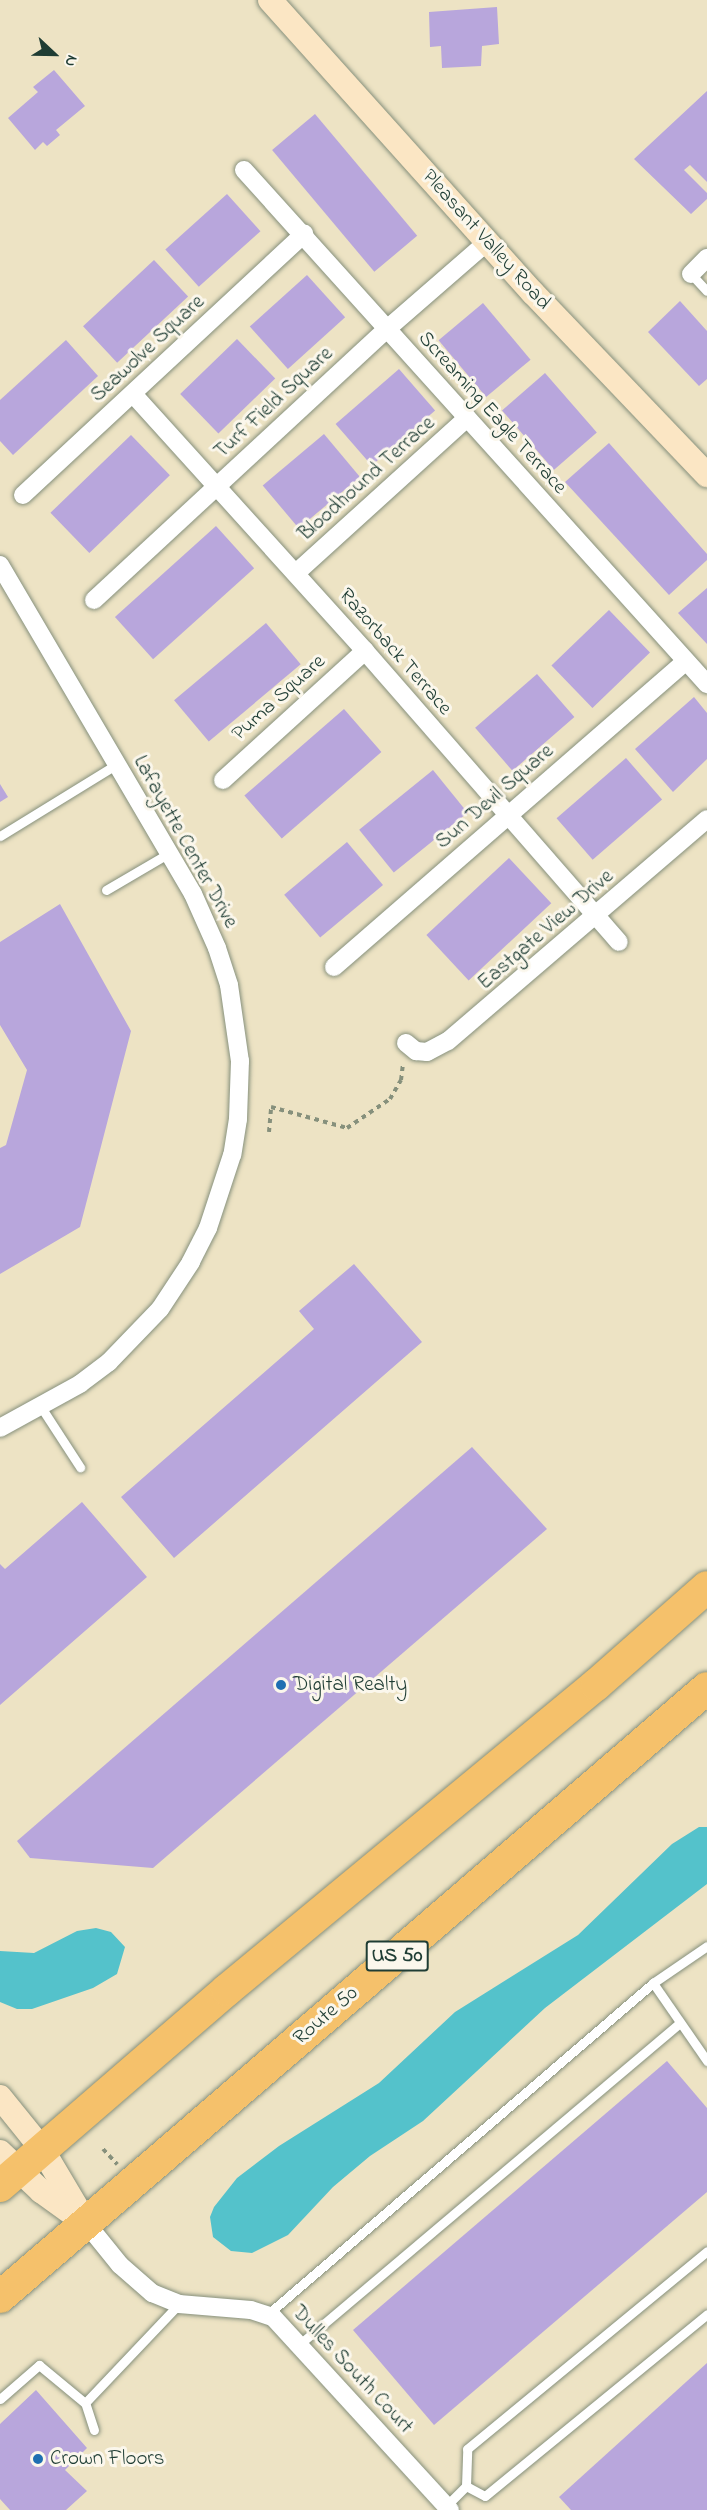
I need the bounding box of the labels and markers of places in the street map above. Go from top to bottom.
place label: Digital Realty [293,1672,407,1698]
marker: Digital Realty [274,1678,288,1692]
place label: Crown Floors [50,2446,165,2472]
marker: Crown Floors [31,2452,45,2466]

